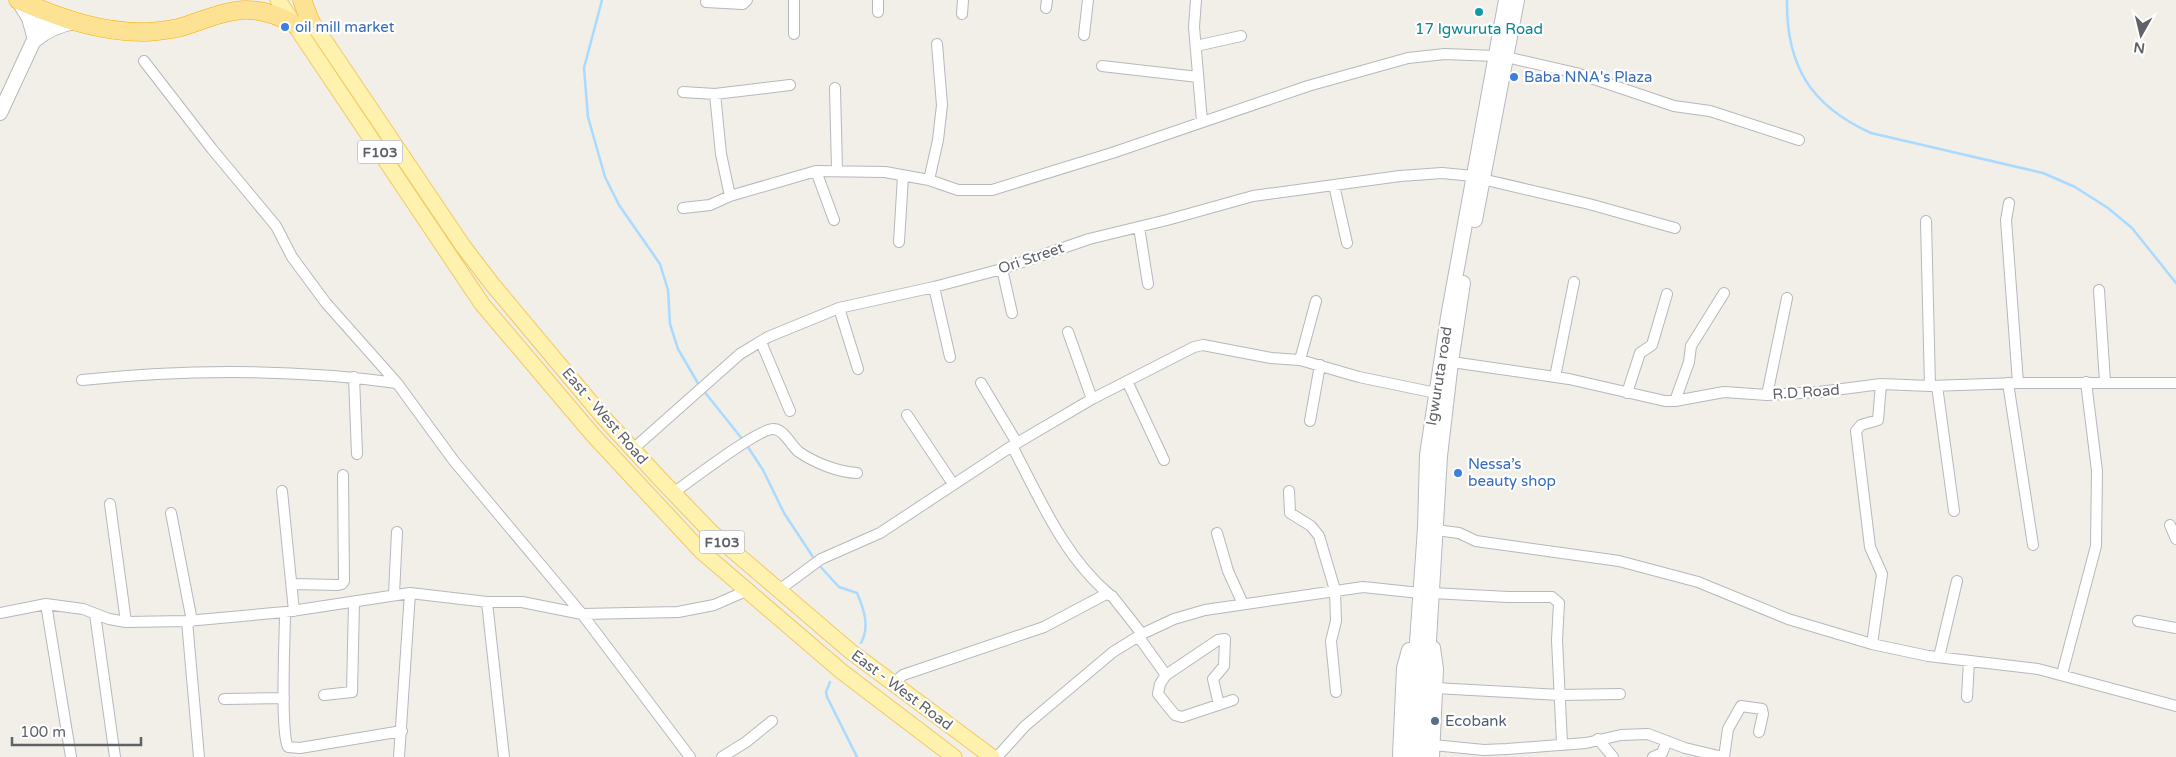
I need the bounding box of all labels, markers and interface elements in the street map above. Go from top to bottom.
marker: 17 Igwuruta Road [1473,6,1485,18]
north arrow [2116,10,2166,60]
place label: oil mill market [295,18,395,36]
place label: 17 Igwuruta Road [1415,20,1543,38]
marker: oil mill market [279,21,291,33]
text: N [2133,38,2146,57]
place label: Baba NNA's Plaza [1524,68,1652,86]
marker: Baba NNA's Plaza [1508,71,1520,83]
road number: F103 [358,140,402,163]
street label: Ori Street [996,238,1066,278]
street label: Igwuruta road [1422,325,1456,427]
street label: East - West Road [558,364,652,468]
street label: R.D Road [1772,381,1840,403]
place label: Nessa’s beauty shop [1468,455,1556,490]
marker: Nessa’s beauty shop [1452,467,1464,479]
road number: F103 [700,530,744,554]
street label: East - West Road [848,646,956,734]
place label: Ecobank [1445,712,1507,730]
scale bar [12,714,141,746]
marker: Ecobank [1429,715,1441,727]
text: 100 m [20,723,66,741]

